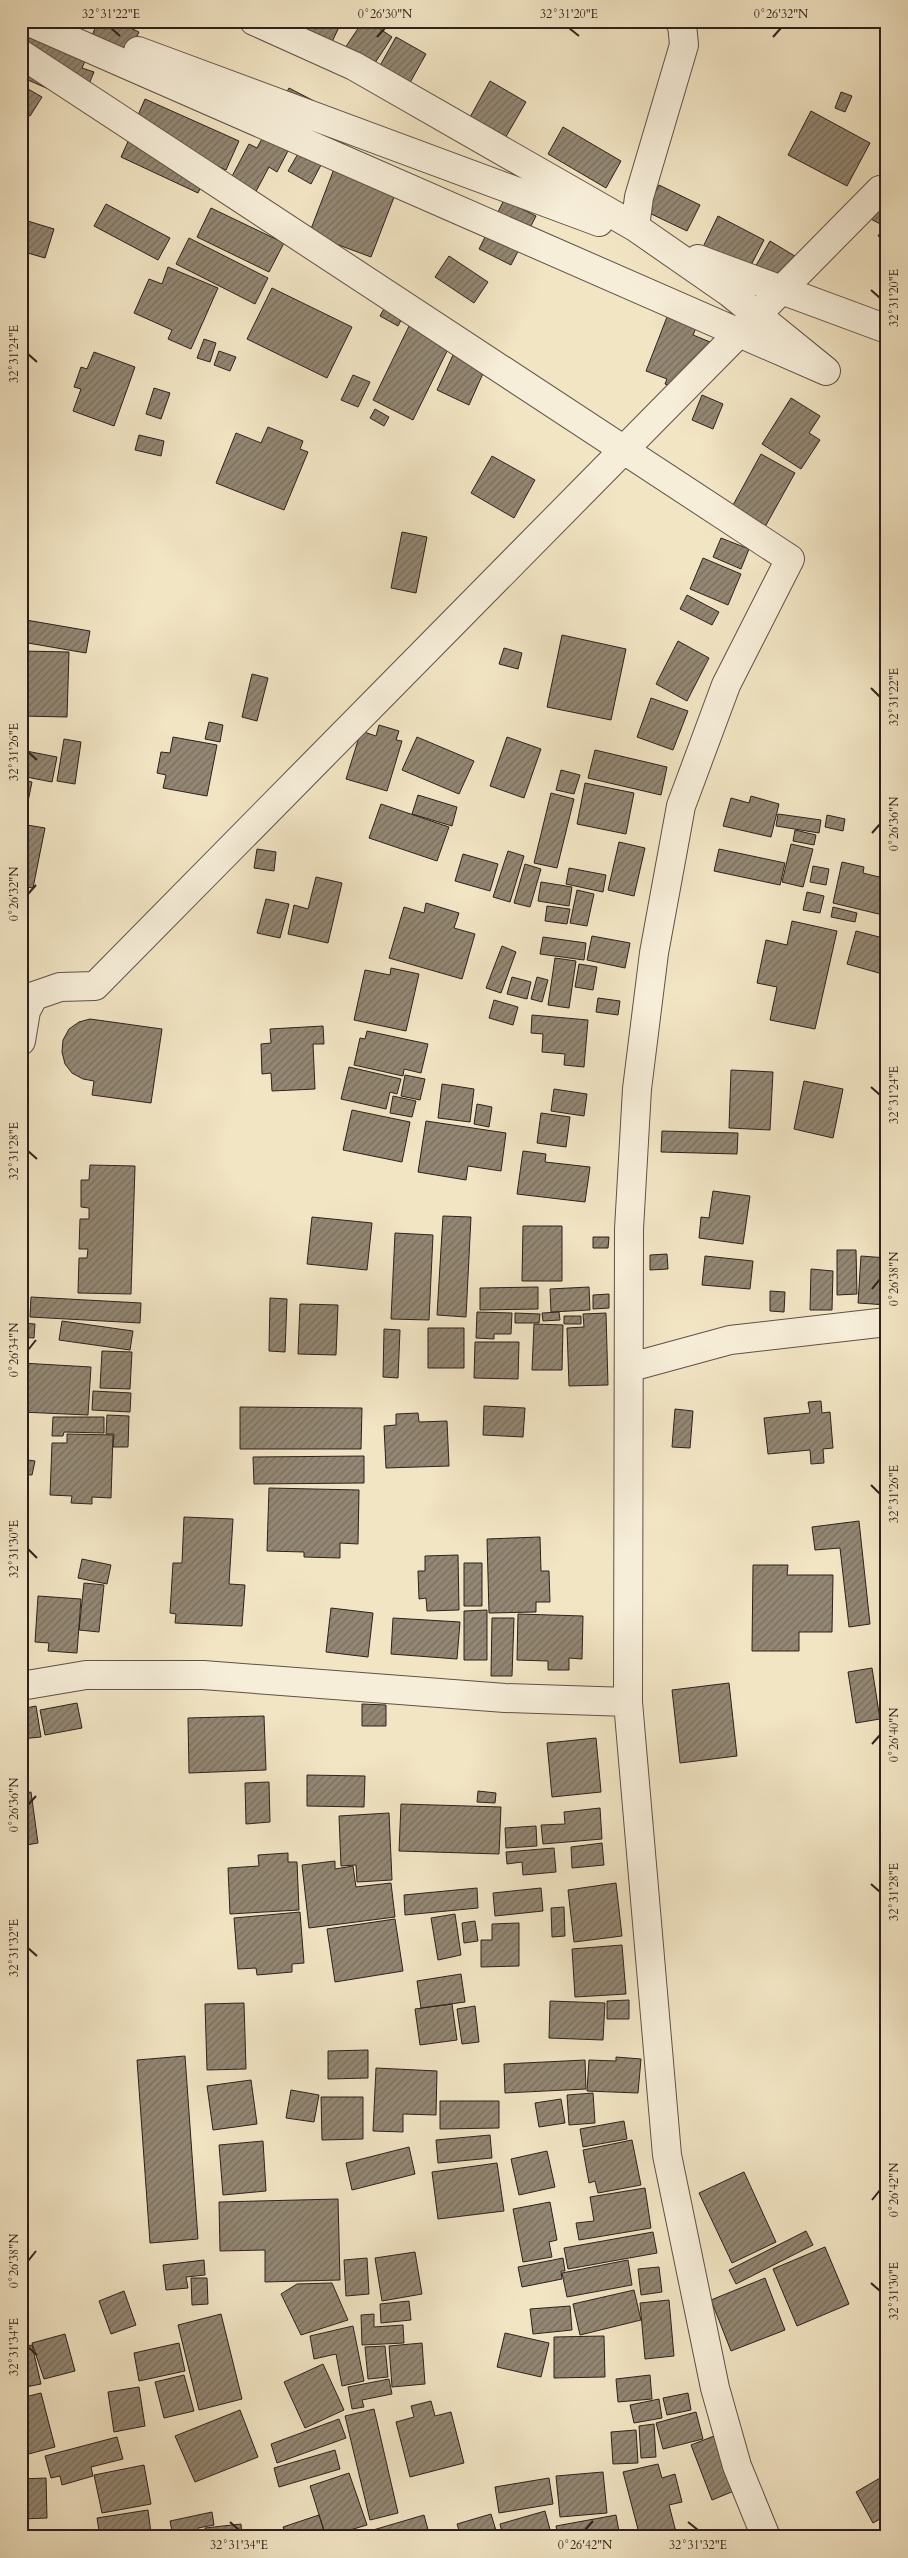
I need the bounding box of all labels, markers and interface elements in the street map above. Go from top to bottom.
text: 32°31'22"E [82,6,140,22]
text: 0°26'30"N [358,6,413,22]
text: 32°31'20"E [540,6,598,22]
text: 0°26'32"N [754,6,809,22]
text: 32°31'20"E [886,269,902,327]
text: 32°31'24"E [6,325,22,383]
text: 32°31'22"E [886,668,902,726]
text: 32°31'26"E [6,723,22,781]
text: 0°26'36"N [886,796,902,851]
text: 0°26'32"N [6,866,22,921]
text: 32°31'24"E [886,1066,902,1124]
text: 32°31'28"E [6,1122,22,1180]
text: 0°26'38"N [886,1251,902,1306]
text: 0°26'34"N [6,1322,22,1377]
text: 32°31'26"E [886,1465,902,1523]
text: 32°31'30"E [6,1520,22,1578]
text: 0°26'40"N [886,1707,902,1762]
text: 0°26'36"N [6,1777,22,1832]
text: 32°31'28"E [886,1863,902,1921]
text: 32°31'32"E [6,1919,22,1977]
text: 0°26'42"N [886,2162,902,2217]
text: 0°26'38"N [6,2233,22,2288]
text: 32°31'30"E [886,2262,902,2320]
text: 32°31'34"E [6,2318,22,2376]
text: 32°31'34"E [210,2537,268,2553]
text: 0°26'42"N [558,2537,613,2553]
text: 32°31'32"E [669,2537,727,2553]

